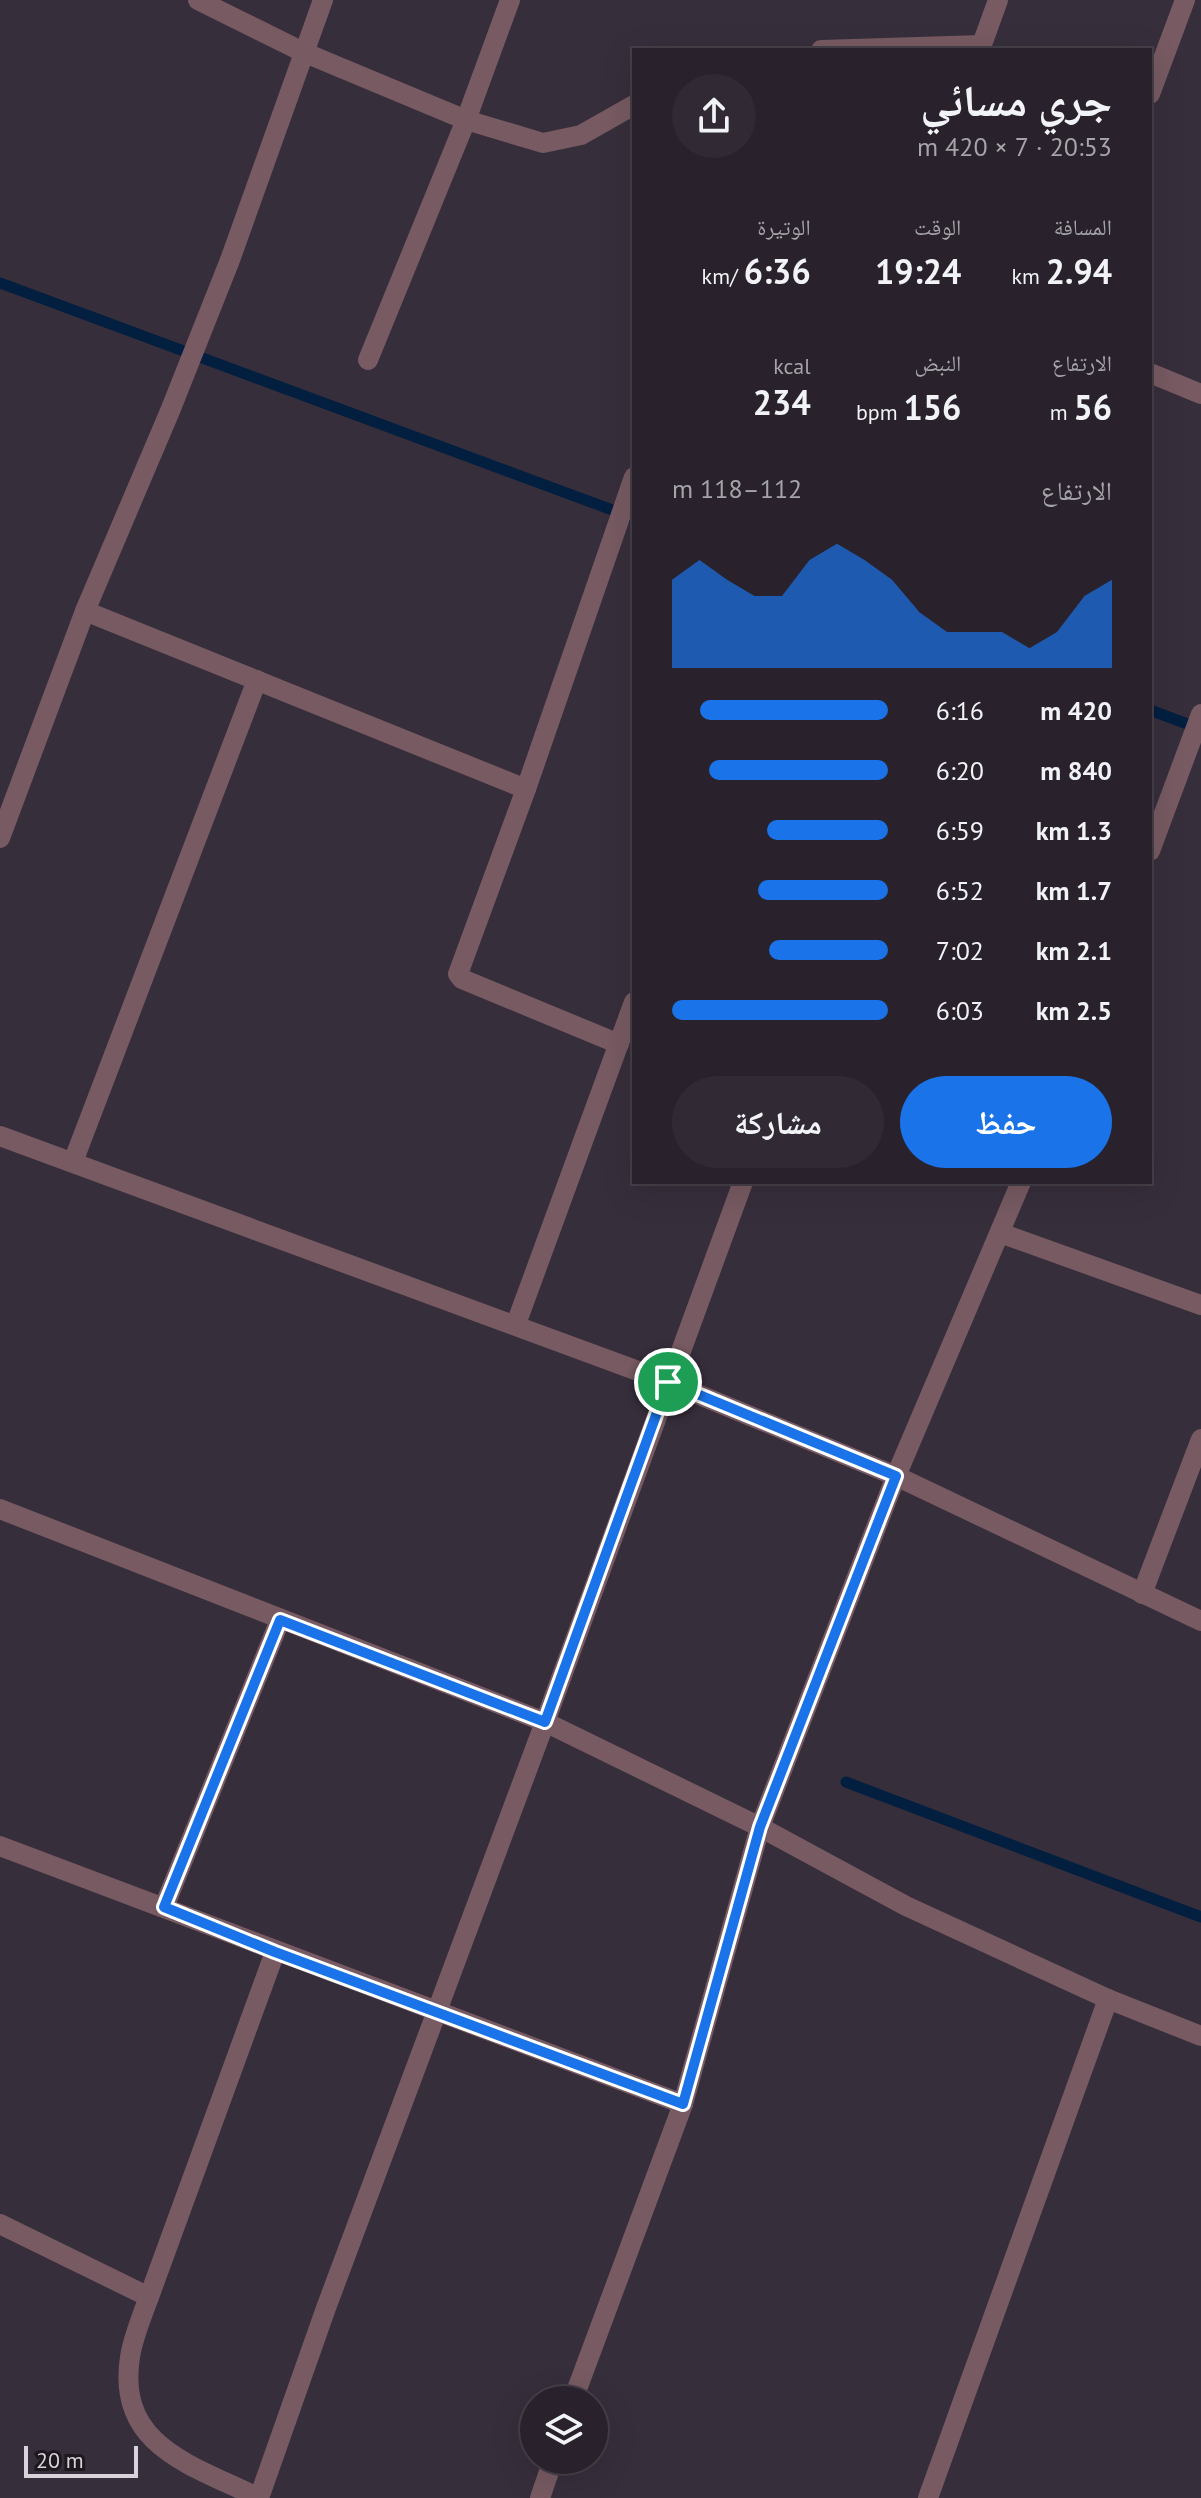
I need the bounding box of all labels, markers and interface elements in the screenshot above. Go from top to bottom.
text: جري مسائي [920,71,1112,128]
button: share [672,74,756,158]
text: 20:53 · 7 × 420 m [917,130,1112,163]
text: الوتيرة [757,213,811,241]
text: الوقت [914,213,961,241]
text: المسافة [1054,213,1112,241]
text: 6:36 [744,249,811,293]
text: 19:24 [875,249,961,293]
text: 2.94 [1046,249,1112,293]
text: /km [702,262,744,290]
text: km [1012,262,1046,290]
text: النبض [914,349,961,377]
text: الارتفاع [1052,349,1112,377]
text: kcal [773,352,811,380]
text: 234 [753,380,811,424]
text: 156 [904,385,961,429]
text: 56 [1073,385,1112,429]
text: bpm [856,398,904,426]
text: m [1050,398,1073,426]
text: 112–118 m [672,472,802,505]
text: الارتفاع [1041,474,1112,507]
text: 6:16 [936,694,984,727]
text: 420 m [1040,694,1112,727]
text: 6:20 [936,754,984,787]
text: 840 m [1040,754,1112,787]
text: 6:59 [936,814,984,847]
text: 1.3 km [1036,814,1112,847]
text: 6:52 [936,874,984,907]
text: 1.7 km [1036,874,1112,907]
text: 7:02 [936,934,984,967]
text: 2.1 km [1036,934,1112,967]
text: 6:03 [936,994,984,1027]
text: 2.5 km [1036,994,1112,1027]
button: مشاركة [672,1076,884,1168]
button: حفظ [900,1076,1112,1168]
pin [634,1348,702,1416]
icon: arrive [646,1360,690,1404]
map controls [520,2386,608,2474]
button: layers [520,2386,608,2474]
scale bar [24,2442,138,2478]
text: 20 m [36,2446,84,2474]

